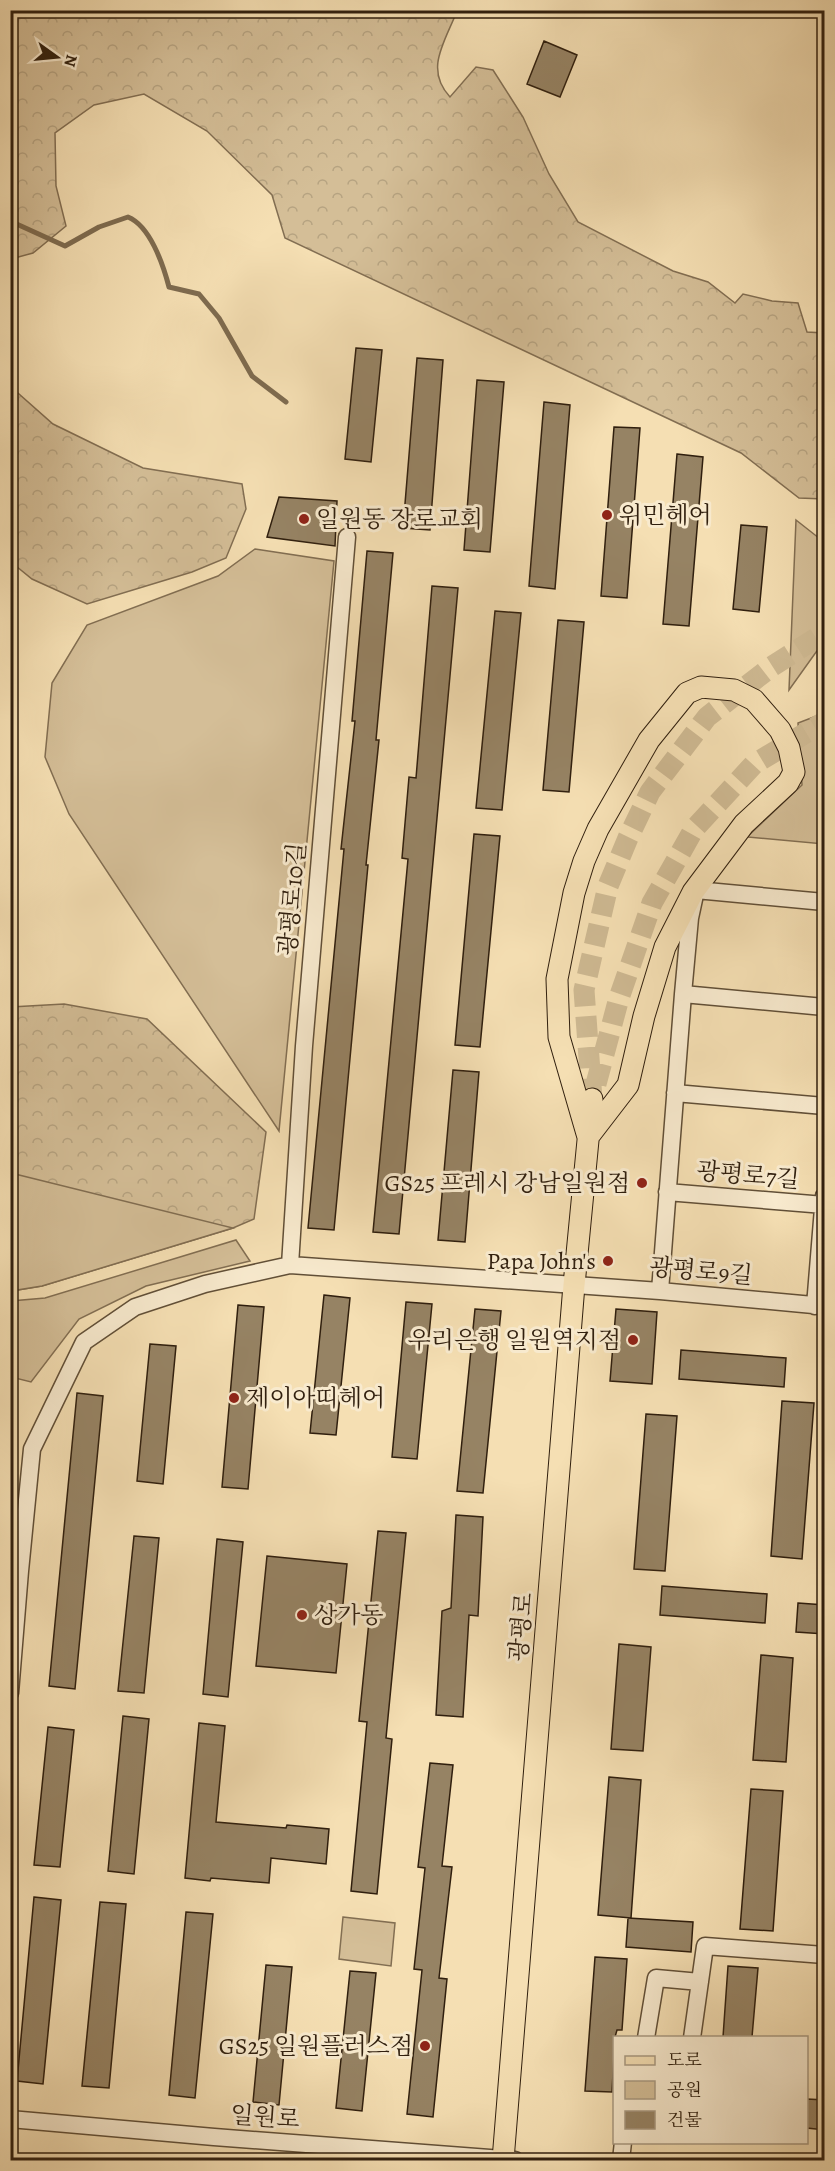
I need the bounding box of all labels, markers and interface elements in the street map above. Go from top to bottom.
north arrow [27,27,87,87]
text: N [58,52,83,69]
place label: 위민헤어 [619,499,712,531]
place label: 일원동 장로교회 [316,503,483,535]
marker: 위민헤어 [600,508,614,522]
marker: 일원동 장로교회 [297,512,311,526]
street label: 광평로10길 [271,841,313,957]
street label: 광평로7길 [695,1155,801,1195]
place label: GS25 프레시 강남일원점 [385,1167,630,1199]
marker: GS25 프레시 강남일원점 [635,1176,649,1190]
place label: Papa John's [487,1245,596,1277]
street label: 광평로9길 [648,1251,754,1291]
marker: Papa John's [601,1254,615,1268]
place label: 우리은행 일원역지점 [408,1324,621,1356]
marker: 우리은행 일원역지점 [626,1333,640,1347]
place label: 제이아띠헤어 [246,1382,385,1414]
marker: 제이아띠헤어 [227,1391,241,1405]
street label: 광평로 [502,1591,540,1663]
place label: 상가동 [314,1599,384,1631]
marker: 상가동 [295,1608,309,1622]
place label: GS25 일원플러스점 [219,2030,413,2062]
legend [613,2036,808,2144]
marker: GS25 일원플러스점 [418,2039,432,2053]
text: 도로 [667,2048,702,2072]
text: 공원 [667,2078,702,2102]
street label: 일원로 [229,2099,301,2135]
text: 건물 [667,2108,702,2132]

